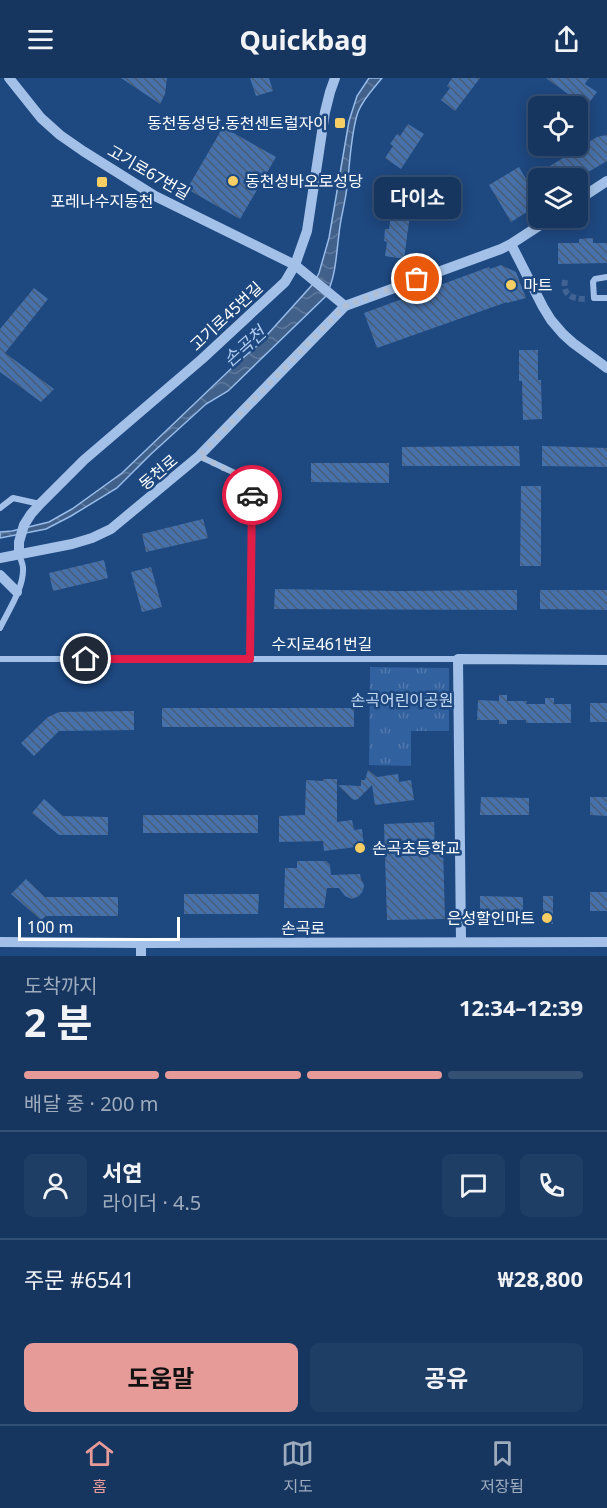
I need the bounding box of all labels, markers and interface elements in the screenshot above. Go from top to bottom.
text: Quickbag [240,21,367,58]
icon: menu [24,23,57,56]
icon: share [550,23,583,56]
map controls [528,96,588,228]
button: locate [528,96,588,156]
place label: 동천동성당.동천센트럴자이 [147,112,328,134]
marker: 동천동성당.동천센트럴자이 [333,116,347,130]
street label: 고기로67번길 [104,139,194,205]
button: layers [528,168,588,228]
place label: 동천성바오로성당 [245,170,363,192]
marker: 동천성바오로성당 [226,174,240,188]
marker: 포레나수지동천 [95,175,109,189]
callout: 다이소 [374,177,460,219]
text: 다이소 [390,184,445,211]
place label: 포레나수지동천 [50,190,154,212]
pin [391,253,442,304]
icon: bag [400,262,433,295]
place label: 마트 [523,274,552,296]
street label: 고기로45번길 [185,277,267,355]
marker: 마트 [504,278,518,292]
water label: 손곡천 [218,319,272,372]
street label: 동천로 [134,449,182,495]
courier [222,465,282,525]
icon: car [236,479,269,512]
pin [60,633,111,684]
street label: 수지로461번길 [271,633,373,655]
icon: home [69,642,102,675]
park label: 손곡어린이공원 [350,689,454,711]
place label: 손곡초등학교 [372,837,460,859]
marker: 손곡초등학교 [353,841,367,855]
place label: 은성할인마트 [447,907,535,929]
marker: 은성할인마트 [540,911,554,925]
scale bar [18,914,180,942]
text: 100 m [27,916,74,938]
street label: 손곡로 [281,917,325,939]
text: 도착까지 [24,972,98,999]
text: 12:34–12:39 [459,992,583,1022]
text: 2 분 [24,995,92,1048]
text: 배달 중 · 200 m [24,1090,158,1117]
button: person [24,1154,87,1217]
button: chat [442,1154,505,1217]
button: phone [520,1154,583,1217]
text: 서연 [102,1157,142,1187]
text: 라이더 · 4.5 [102,1189,201,1216]
text: ₩28,800 [498,1263,583,1293]
text: 주문 #6541 [24,1264,135,1294]
button: 도움말 [24,1343,298,1412]
button: 공유 [310,1343,583,1412]
tab: 홈 [83,1437,116,1497]
tab: 지도 [281,1437,314,1497]
tab: 저장됨 [480,1437,524,1497]

